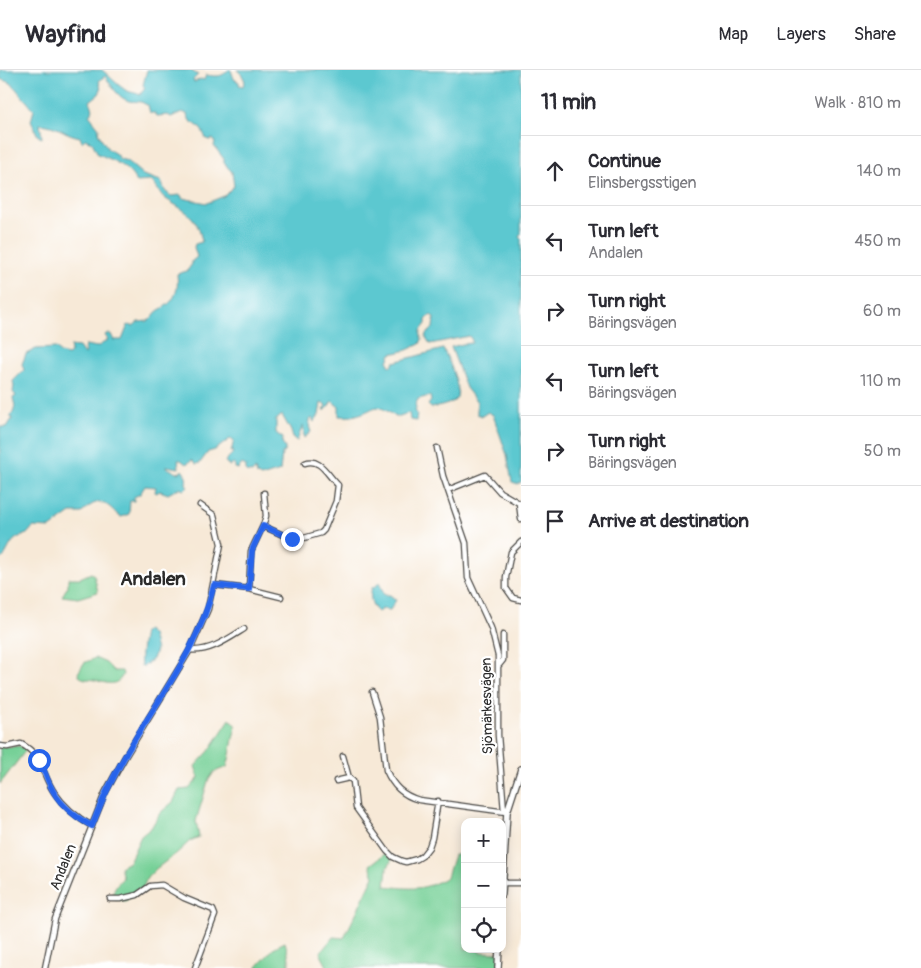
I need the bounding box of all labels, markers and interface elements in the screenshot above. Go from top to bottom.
text: Wayfind [25,20,106,49]
text: Map [719,23,748,46]
text: Layers [776,23,826,46]
text: Share [854,23,896,46]
text: 11 min [541,89,596,116]
text: Walk · 810 m [814,93,901,113]
text: Continue [588,149,661,173]
icon: ahead [541,157,569,185]
text: 140 m [857,161,901,181]
text: Elinsbergsstigen [588,173,696,193]
text: Turn left [588,219,658,243]
icon: left [541,227,569,255]
text: 450 m [854,231,901,251]
text: Andalen [588,243,643,263]
text: Turn right [588,289,666,313]
icon: right [541,297,569,325]
text: 60 m [863,301,901,321]
text: Bäringsvägen [588,313,677,333]
text: Turn left [588,359,658,383]
icon: left [541,367,569,395]
text: 110 m [860,371,901,391]
text: Bäringsvägen [588,383,677,403]
text: Turn right [588,429,666,453]
icon: right [541,437,569,465]
text: 50 m [864,441,901,461]
text: Bäringsvägen [588,453,677,473]
icon: arrive [541,507,569,535]
text: Arrive at destination [588,509,749,533]
route end [281,528,304,551]
district label: Andalen [120,567,186,591]
street label: Sjömärkesvägen [478,657,496,754]
route start [28,749,51,772]
map controls [461,818,506,953]
button: + [461,818,506,863]
street label: Andalen [46,841,80,893]
button: − [461,863,506,908]
button: locate [461,908,506,953]

